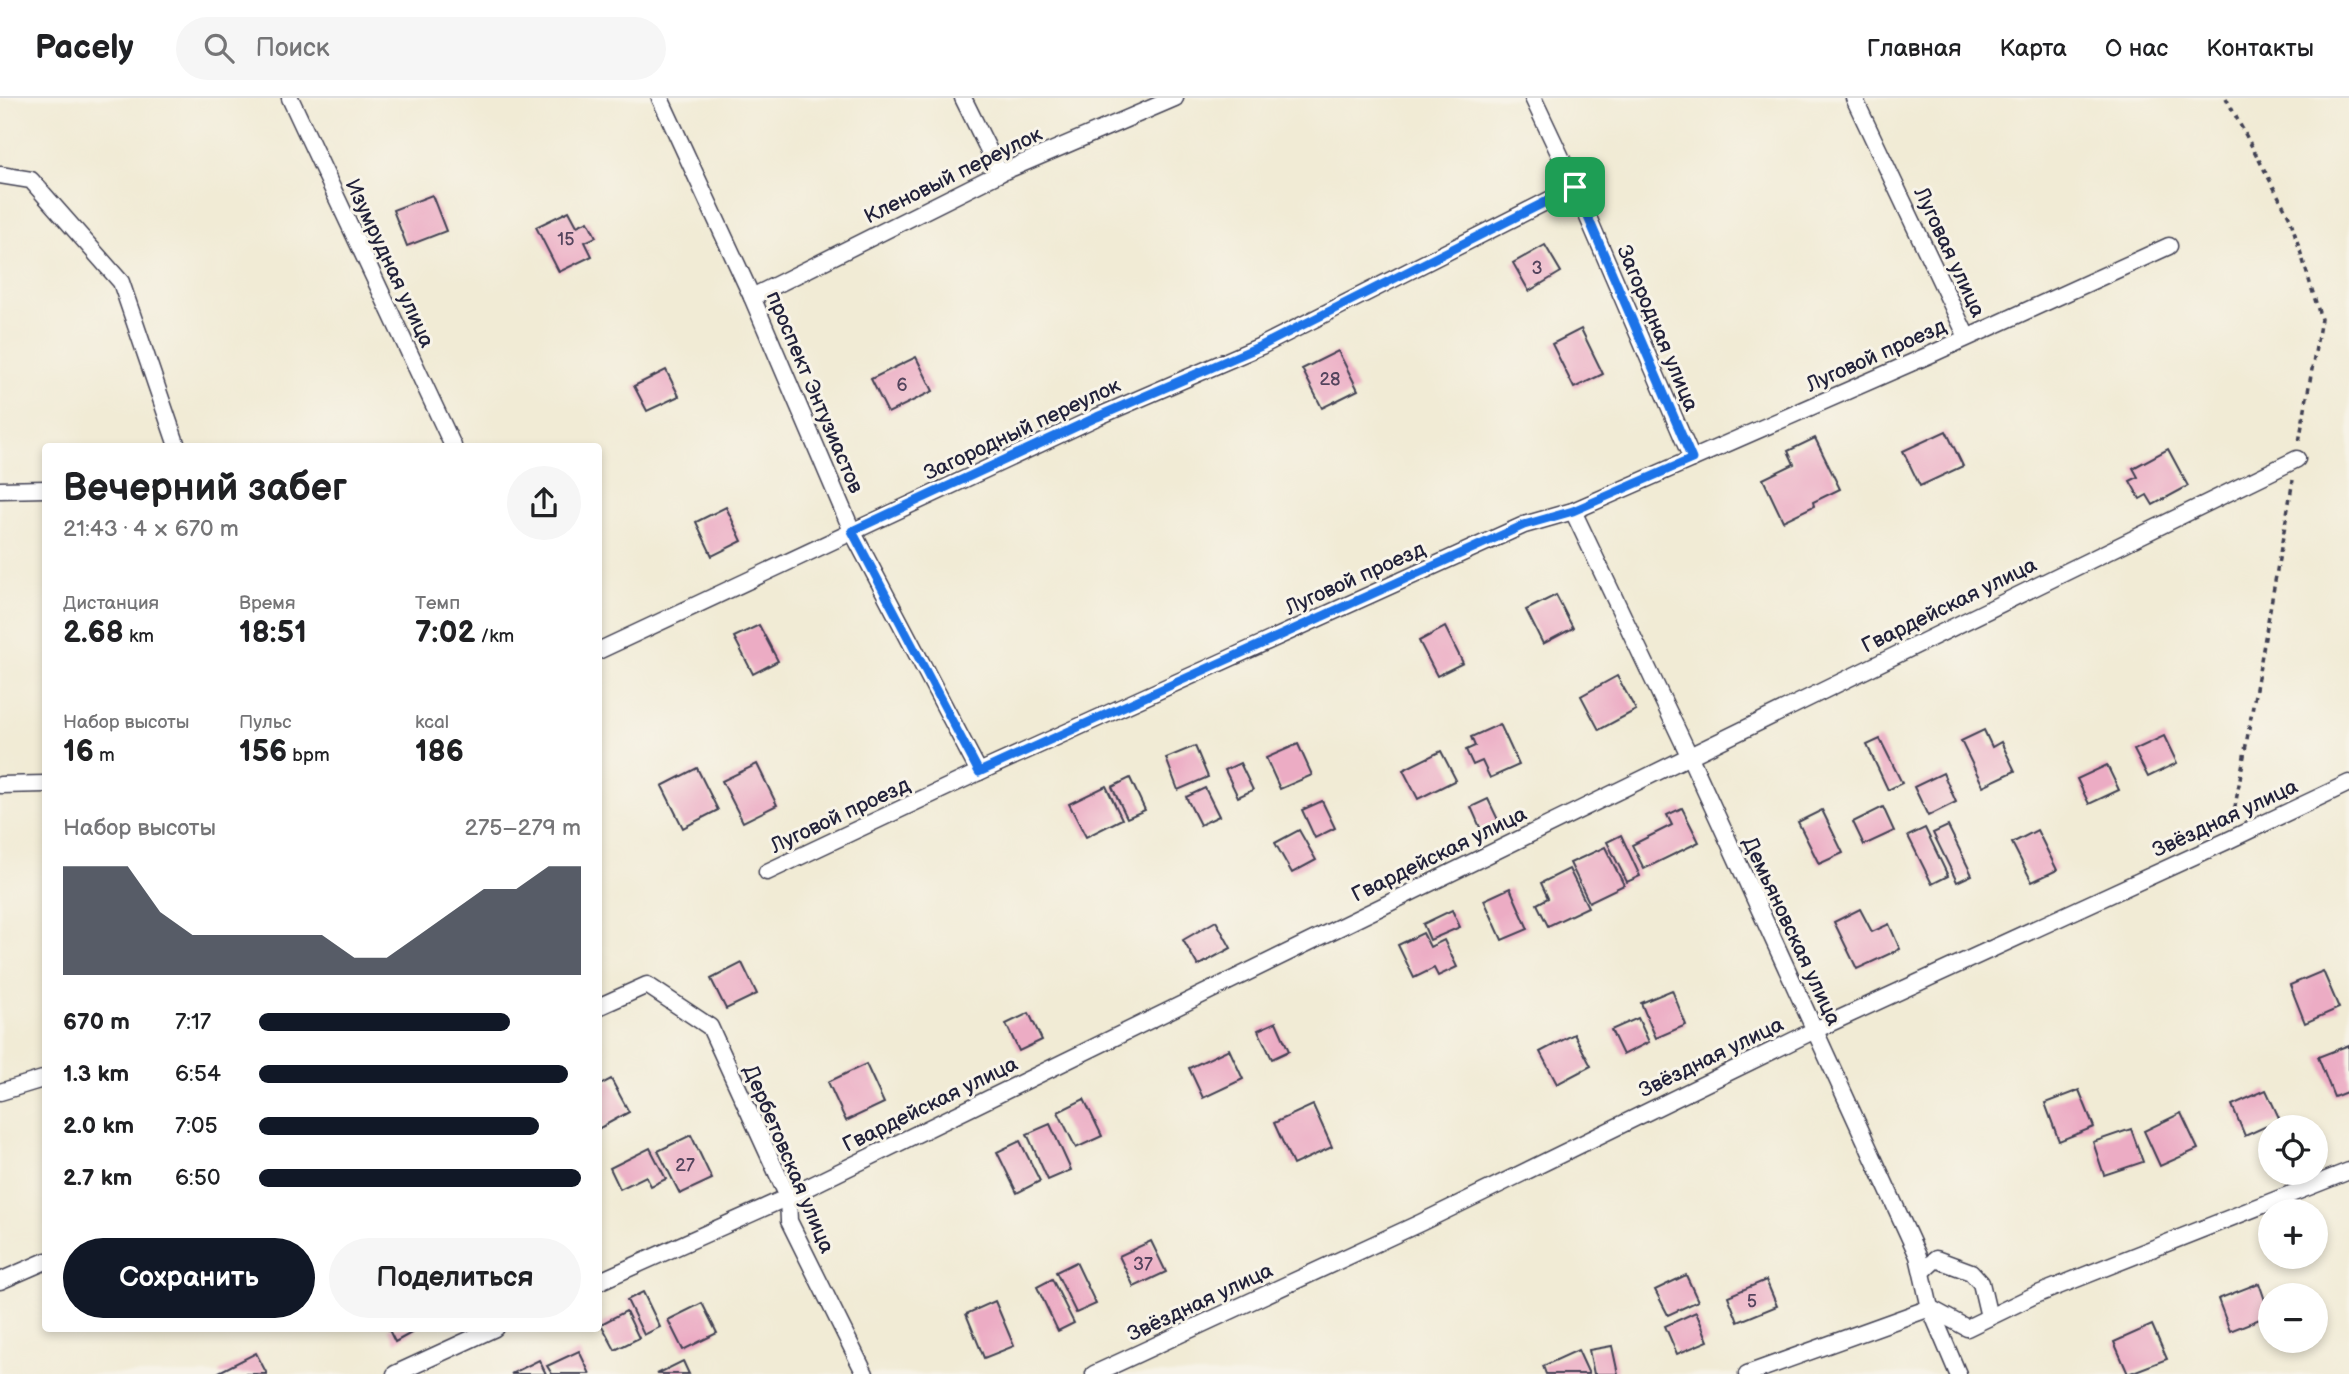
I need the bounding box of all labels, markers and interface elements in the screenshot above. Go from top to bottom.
search box [176,17,666,80]
text: Pacely [35,28,134,68]
icon: search [200,29,238,67]
text: Поиск [256,33,330,64]
text: Главная [1867,34,1961,63]
text: Карта [1999,34,2067,63]
text: О нас [2105,34,2168,63]
text: Контакты [2206,34,2314,63]
street label: Кленовый переулок [860,121,1046,229]
pin [1545,157,1605,217]
icon: arrive [1556,168,1594,206]
street label: Изумрудная улица [340,175,440,352]
street label: Луговая улица [1908,182,1991,322]
house number: 15 [557,229,575,250]
street label: Загородная улица [1611,241,1704,416]
house number: 3 [1531,258,1543,279]
street label: проспект Энтузиастов [761,287,868,497]
street label: Луговой проезд [1801,313,1950,398]
house number: 28 [1319,369,1341,390]
street label: Загородный переулок [920,373,1125,486]
house number: 6 [897,375,908,396]
text: Вечерний забег [63,466,347,511]
button: share [507,466,581,540]
text: 21:43 · 4 × 670 m [63,515,239,543]
street label: Луговой проезд [1280,536,1429,621]
street label: Гвардейская улица [1858,552,2041,659]
text: Дистанция [63,592,159,615]
text: Время [239,592,295,615]
text: Темп [415,592,460,615]
text: 2.68 [63,615,124,651]
text: 18:51 [239,615,307,651]
text: 7:02 [415,615,475,651]
text: km [124,625,154,648]
text: /km [475,625,514,648]
text: Набор высоты [63,711,189,734]
text: Пульс [239,711,292,734]
text: kcal [415,711,449,734]
text: 16 [63,734,94,770]
text: 156 [239,734,287,770]
text: 186 [415,734,464,770]
text: m [94,744,115,767]
text: bpm [287,744,330,767]
street label: Луговой проезд [766,772,914,859]
street label: Звёздная улица [2149,774,2302,863]
street label: Гвардейская улица [1348,801,1531,908]
text: Набор высоты [63,814,216,842]
text: 275–279 m [464,814,581,842]
street label: Демьяновская улица [1737,833,1846,1030]
text: 670 m [63,1008,130,1036]
text: 7:17 [175,1008,211,1036]
street label: Звёздная улица [1635,1011,1788,1103]
street label: Гвардейская улица [839,1051,1022,1158]
text: 1.3 km [63,1060,129,1088]
text: 6:54 [175,1060,221,1088]
street label: Дербетовская улица [738,1061,840,1258]
text: 2.0 km [63,1112,134,1140]
text: 7:05 [175,1112,218,1140]
map controls [2258,1115,2328,1353]
button: locate [2258,1115,2328,1185]
house number: 27 [675,1155,695,1176]
text: 2.7 km [63,1164,132,1192]
text: 6:50 [175,1164,220,1192]
button: + [2258,1199,2328,1269]
button: Сохранить [63,1238,315,1318]
button: Поделиться [329,1238,581,1318]
house number: 37 [1133,1254,1153,1275]
street label: Звёздная улица [1124,1258,1277,1347]
button: − [2258,1283,2328,1353]
house number: 5 [1747,1291,1757,1312]

